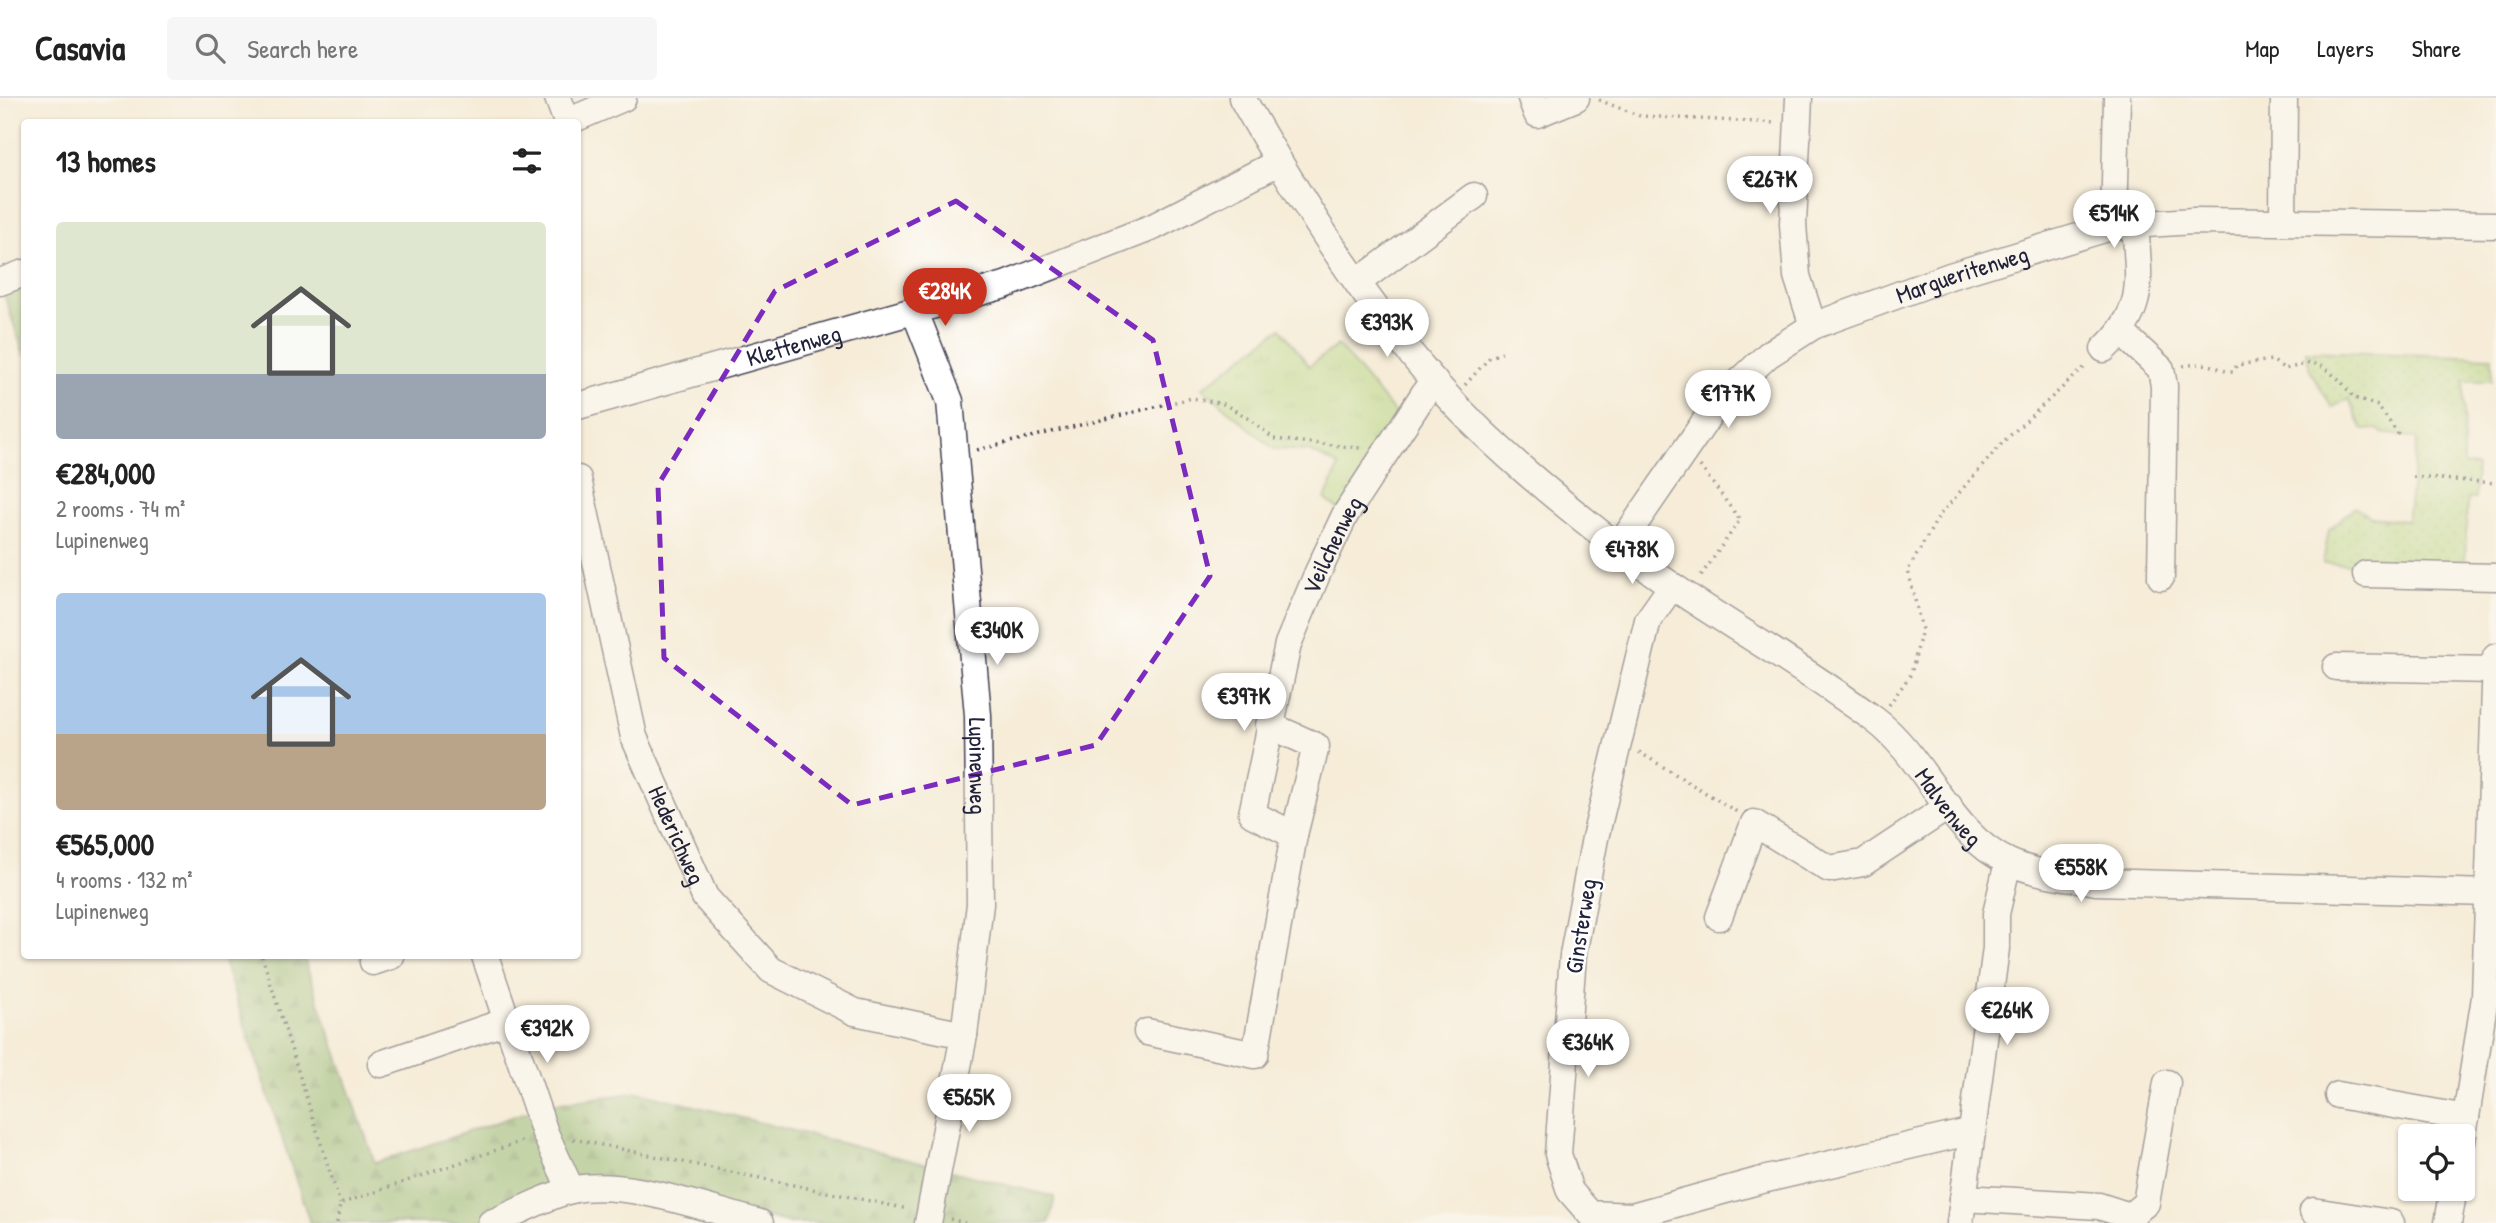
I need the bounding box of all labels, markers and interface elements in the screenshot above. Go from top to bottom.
search box [167,17,657,80]
text: Casavia [35,26,125,70]
icon: search [191,29,229,67]
text: Search here [247,31,358,66]
text: Map [2245,32,2279,64]
text: Layers [2317,32,2374,64]
text: Share [2412,32,2461,64]
text: 13 homes [56,141,156,181]
icon: filters [508,142,546,180]
pin: €267K [1721,156,1819,216]
text: €267K [1743,163,1797,194]
pin: €514K [2065,190,2163,250]
text: €514K [2089,197,2139,228]
street label: Margueritenweg [1891,237,2032,310]
icon: home [238,268,364,394]
pin: €284K [896,268,994,328]
text: €284K [919,275,971,306]
pin: €393K [1338,300,1436,359]
text: €393K [1361,306,1413,337]
street label: Klettenweg [743,316,844,374]
pin: €177K [1679,370,1777,430]
text: €177K [1701,377,1755,408]
text: €284,000 [56,453,155,493]
street label: Veilchenweg [1295,489,1370,599]
text: 2 rooms · 74 m² [56,493,185,524]
text: Lupinenweg [56,524,149,555]
pin: €478K [1583,526,1681,586]
text: €478K [1605,533,1659,564]
pin: €340K [948,608,1046,667]
text: €340K [971,614,1023,645]
icon: home [238,639,364,765]
pin: €397K [1195,674,1293,733]
text: €397K [1217,680,1271,711]
street label: Lupinenweg [962,718,995,815]
street label: Malvenweg [1908,761,1989,853]
street label: Hederichweg [641,780,713,889]
text: €565,000 [56,824,154,864]
pin: €558K [2032,844,2130,904]
text: €558K [2055,851,2107,882]
text: 4 rooms · 132 m² [56,864,193,895]
street label: Ginsterweg [1557,876,1603,976]
text: Lupinenweg [56,895,149,926]
pin: €264K [1958,988,2056,1047]
text: €264K [1981,994,2033,1025]
pin: €392K [498,1006,596,1065]
text: €392K [521,1012,573,1043]
pin: €364K [1539,1020,1637,1079]
text: €364K [1562,1026,1614,1057]
pin: €565K [920,1074,1018,1134]
text: €565K [943,1081,995,1112]
map controls [2398,1124,2475,1201]
button: locate [2398,1124,2475,1201]

